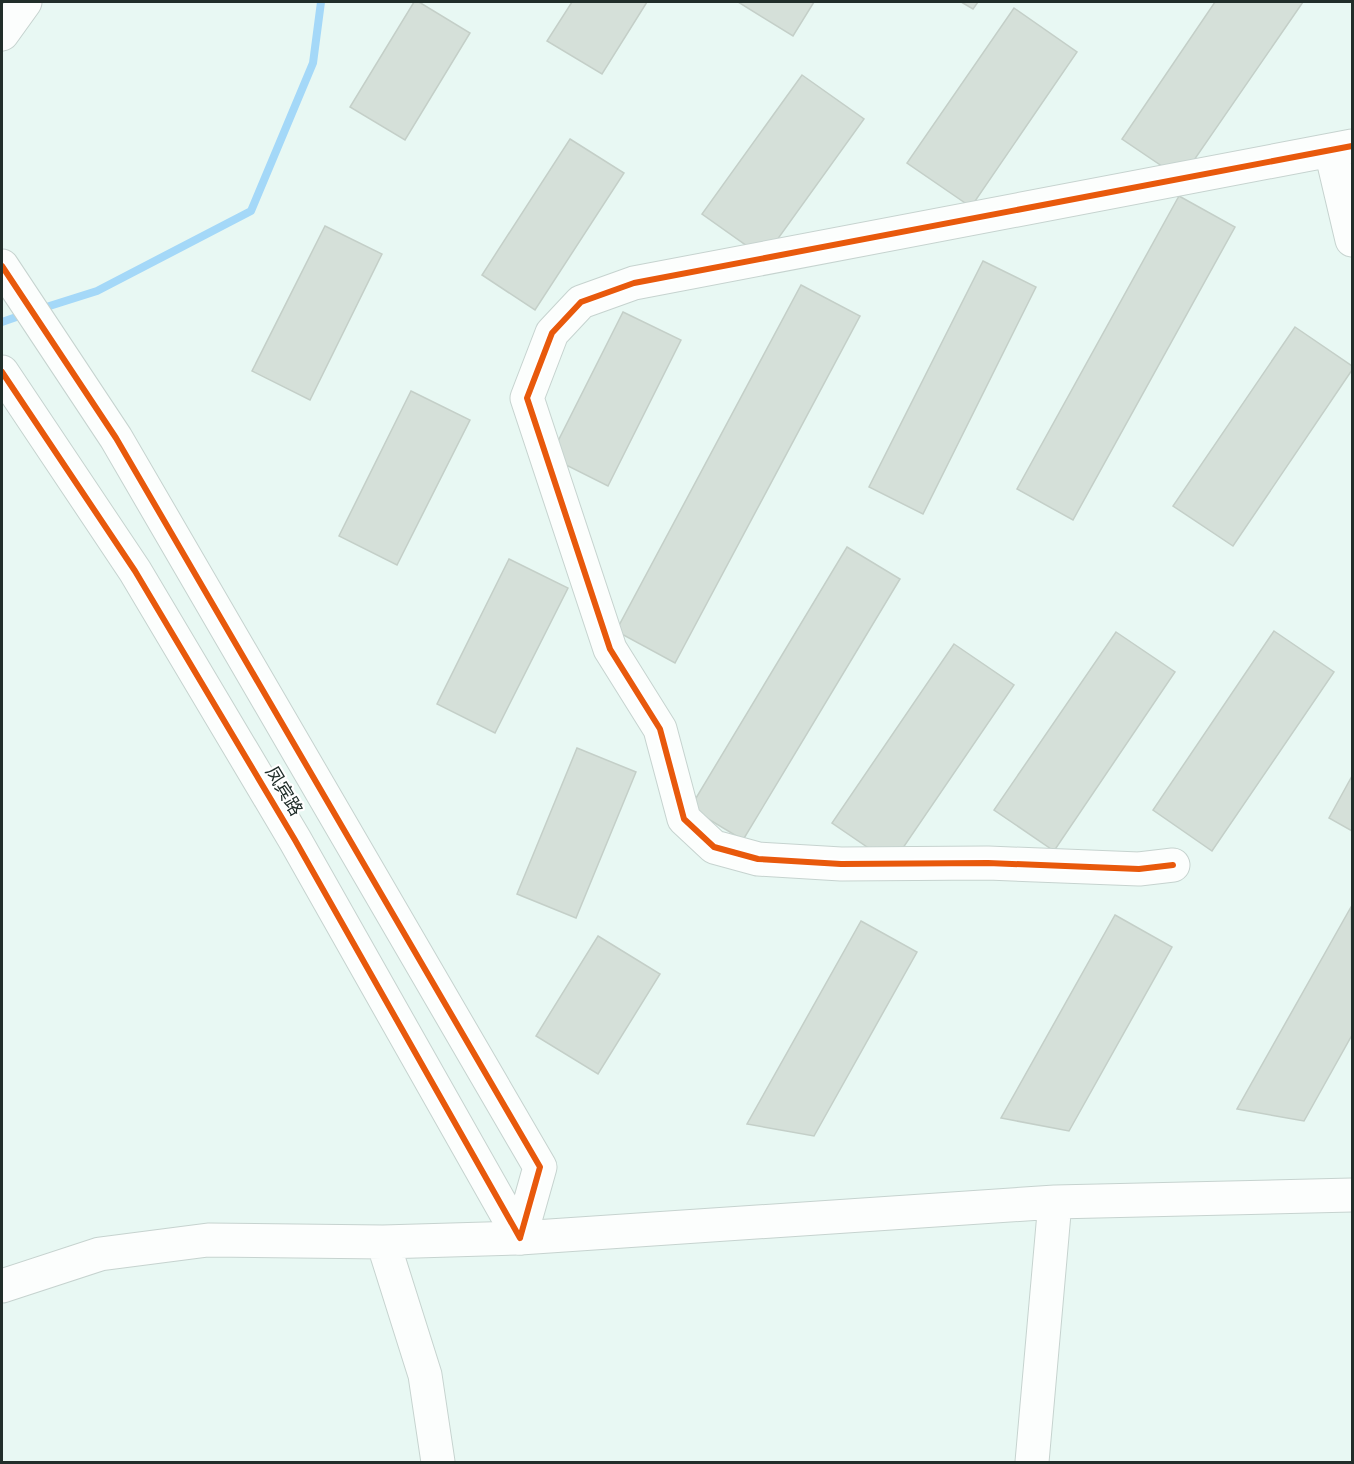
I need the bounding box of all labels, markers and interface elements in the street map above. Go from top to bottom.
street label: 凤宾路 [259,761,309,821]

